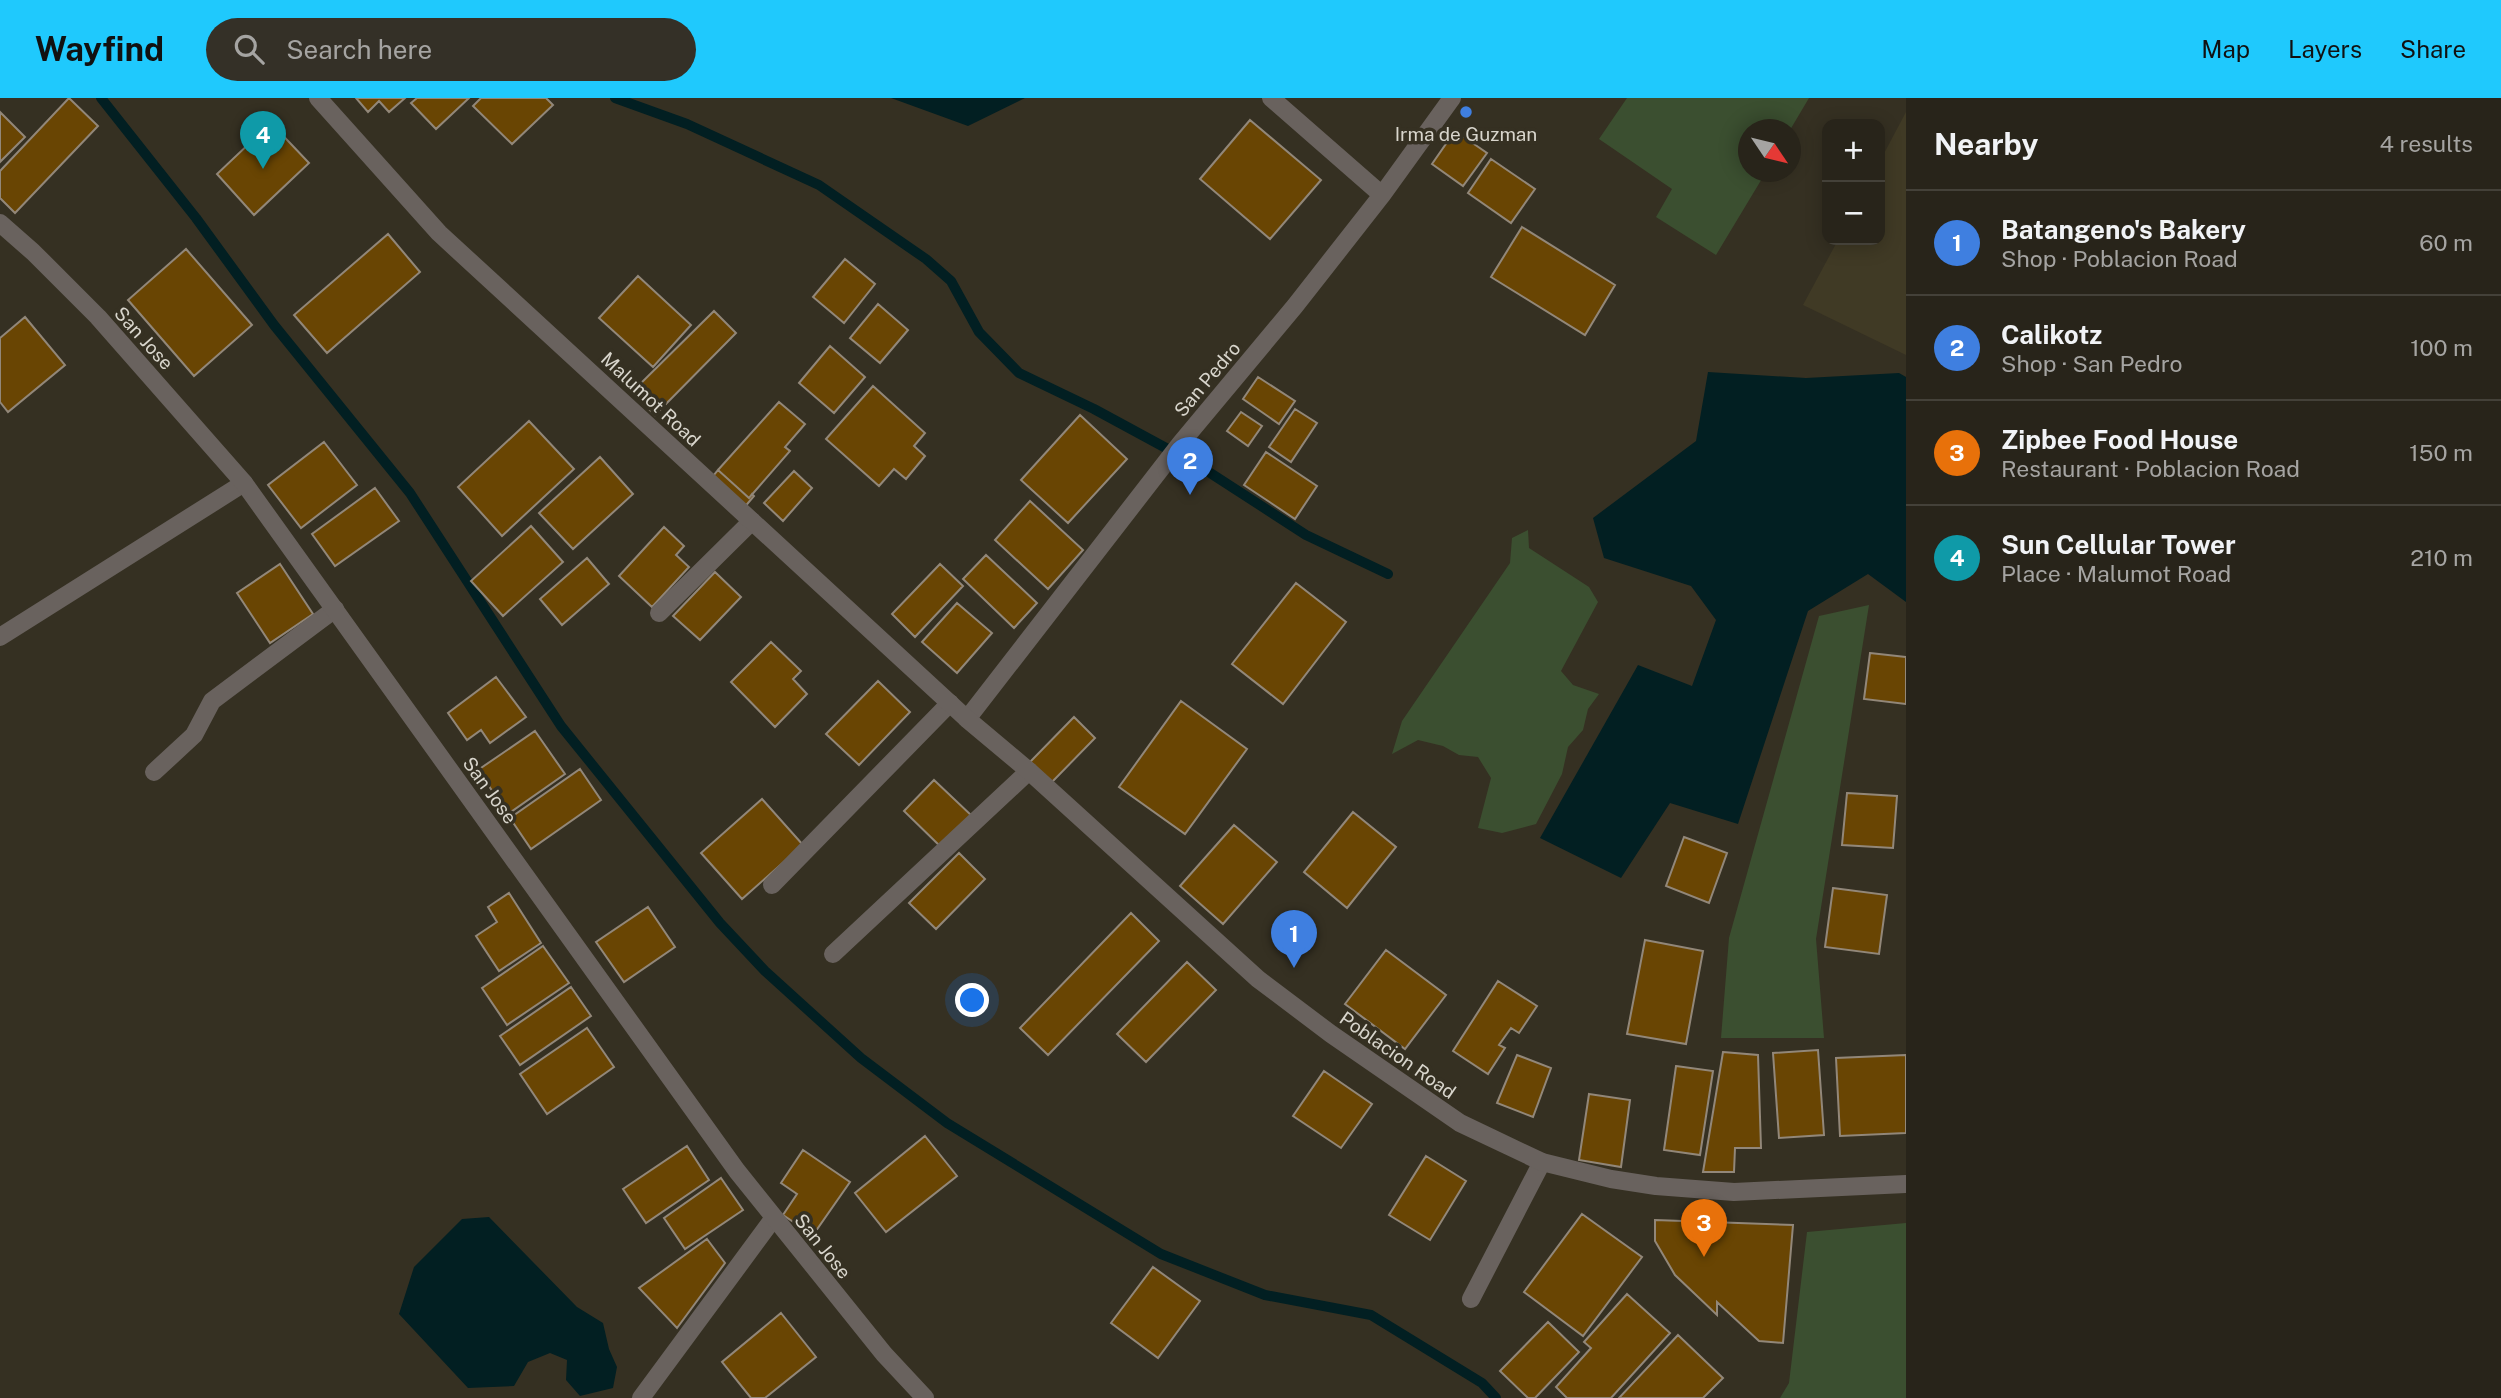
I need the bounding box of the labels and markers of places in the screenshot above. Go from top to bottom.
marker: Irma de Guzman [1458,104,1474,120]
pin: 4 [240,111,286,169]
place label: Irma de Guzman [1395,123,1537,145]
pin: 2 [1167,437,1213,495]
pin: 1 [1271,910,1317,968]
pin: 3 [1681,1199,1727,1257]

